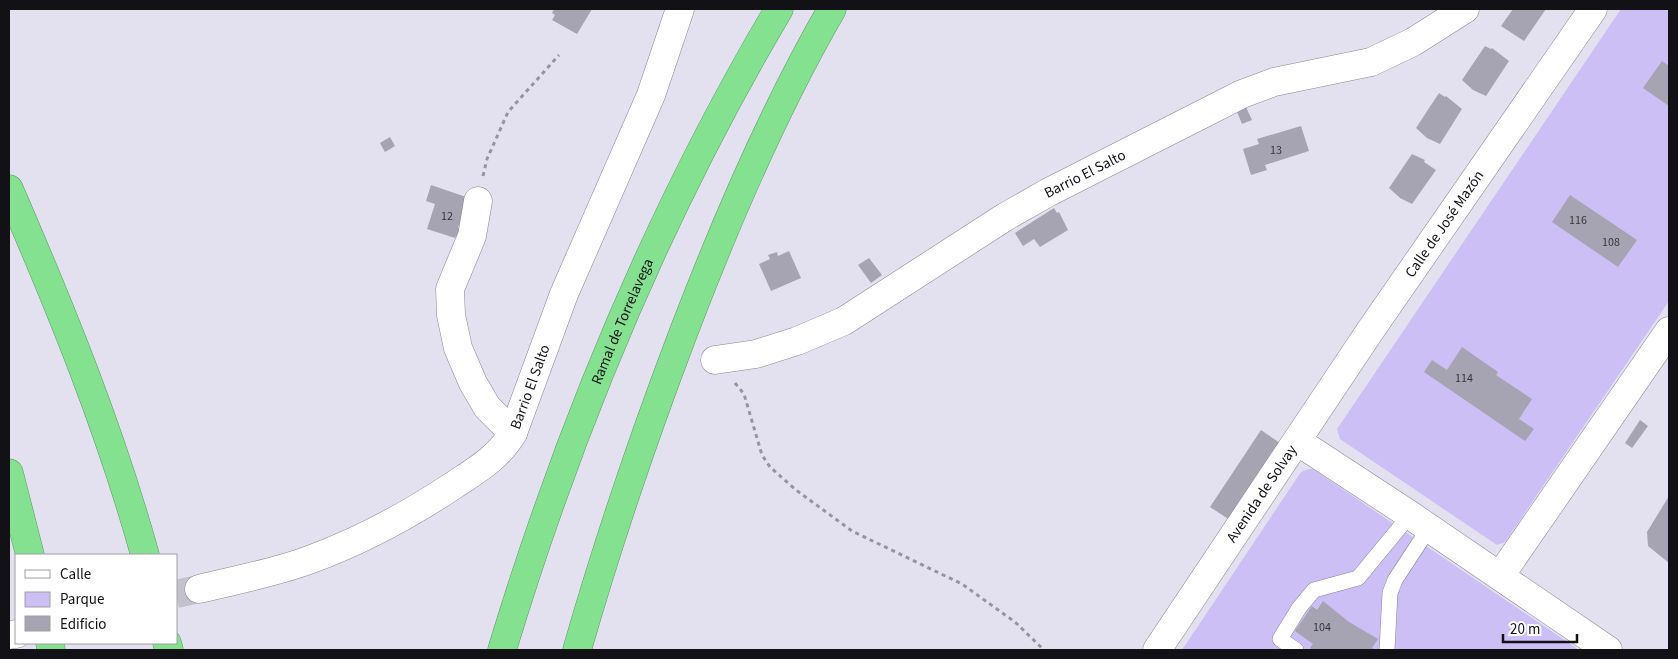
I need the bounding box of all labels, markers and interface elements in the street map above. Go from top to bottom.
house number: 13 [1270,142,1282,159]
street label: Barrio El Salto [1041,145,1129,204]
street label: Calle de José Mazón [1400,166,1489,282]
house number: 12 [441,208,453,225]
house number: 116 [1569,212,1587,229]
house number: 108 [1602,234,1620,251]
street label: Ramal de Torrelavega [586,255,659,388]
street label: Barrio El Salto [505,342,556,432]
house number: 114 [1455,370,1473,387]
street label: Avenida de Solvay [1222,441,1302,547]
legend [15,554,178,644]
text: Calle [60,564,91,585]
text: Parque [60,589,104,610]
scale bar [1503,612,1577,644]
text: Edificio [60,614,107,635]
house number: 104 [1313,619,1331,636]
text: 20 m [1510,619,1540,640]

